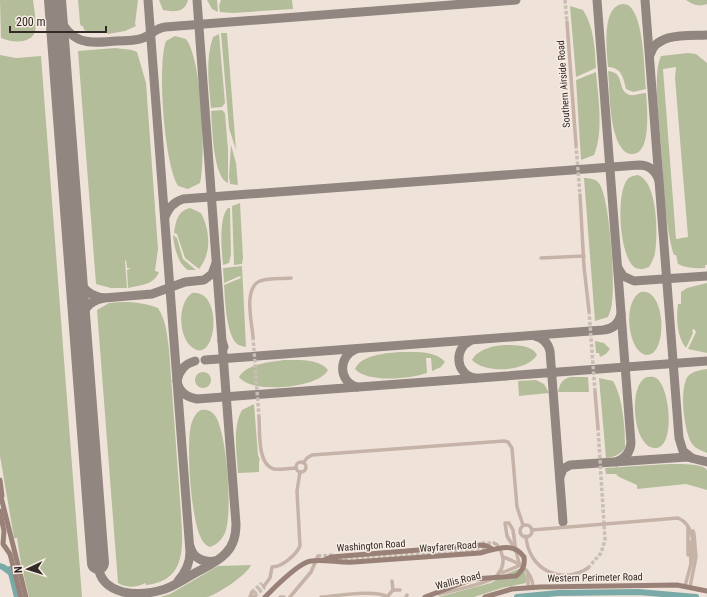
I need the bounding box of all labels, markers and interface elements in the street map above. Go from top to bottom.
scale bar [10,8,106,34]
text: 200 m [16,15,46,29]
street label: Southern Airside Road [555,40,572,128]
street label: Washington Road [336,538,406,553]
street label: Wayfarer Road [419,539,477,554]
north arrow [8,549,48,589]
text: N [12,566,25,573]
street label: Wallis Road [434,570,482,591]
street label: Western Perimeter Road [547,571,643,584]

